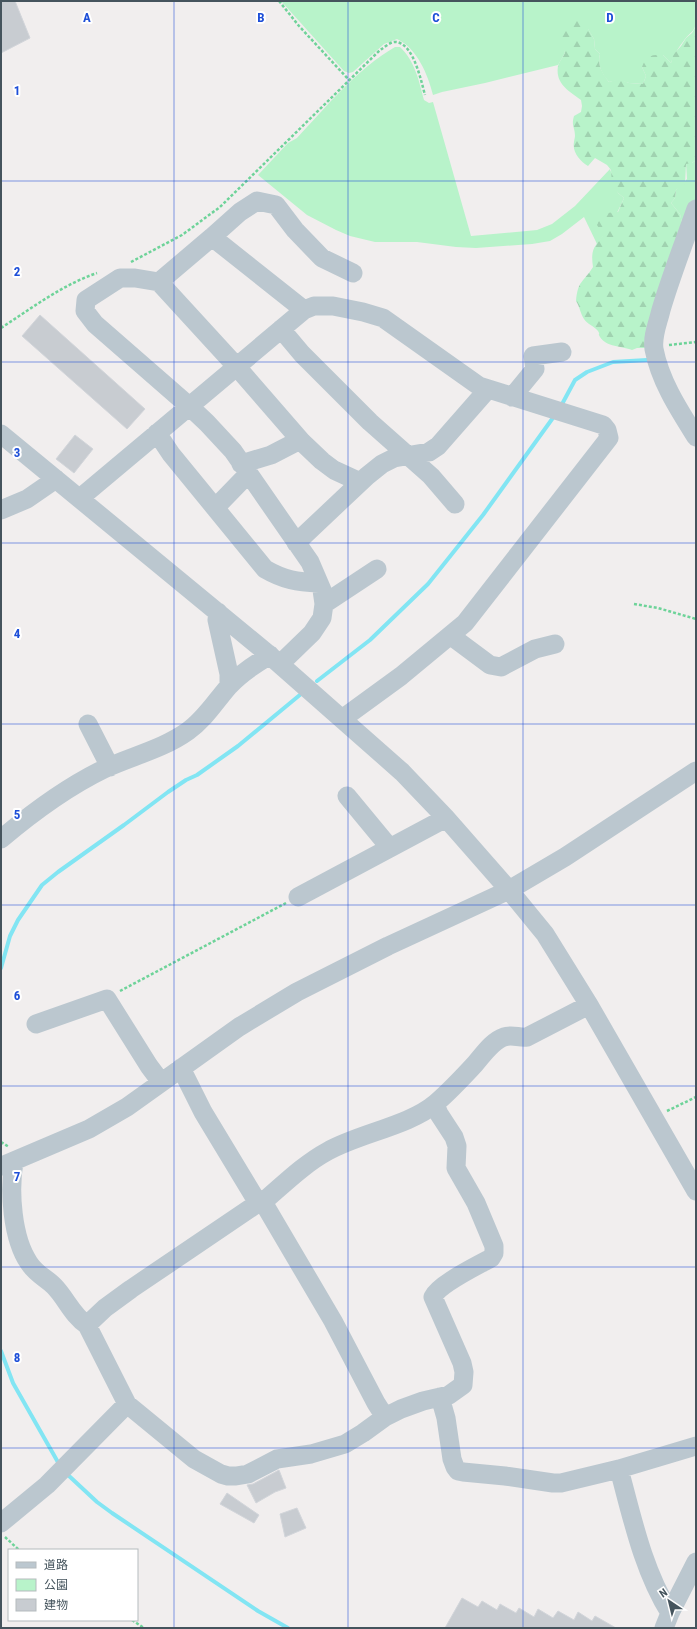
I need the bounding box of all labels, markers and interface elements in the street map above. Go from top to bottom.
text: A [83,10,91,25]
text: B [257,10,265,25]
text: C [432,10,440,25]
text: D [606,10,614,25]
text: 1 [14,83,20,98]
text: 2 [14,264,21,279]
text: 3 [14,445,20,460]
text: 4 [14,626,21,641]
text: 5 [14,807,21,822]
text: 6 [14,988,21,1003]
text: 7 [14,1169,21,1184]
text: 8 [14,1350,20,1365]
legend [8,1549,138,1621]
text: 道路 [44,1558,68,1572]
text: 公園 [44,1578,68,1592]
north arrow [649,1581,689,1621]
text: N [657,1586,670,1600]
text: 建物 [44,1598,68,1612]

